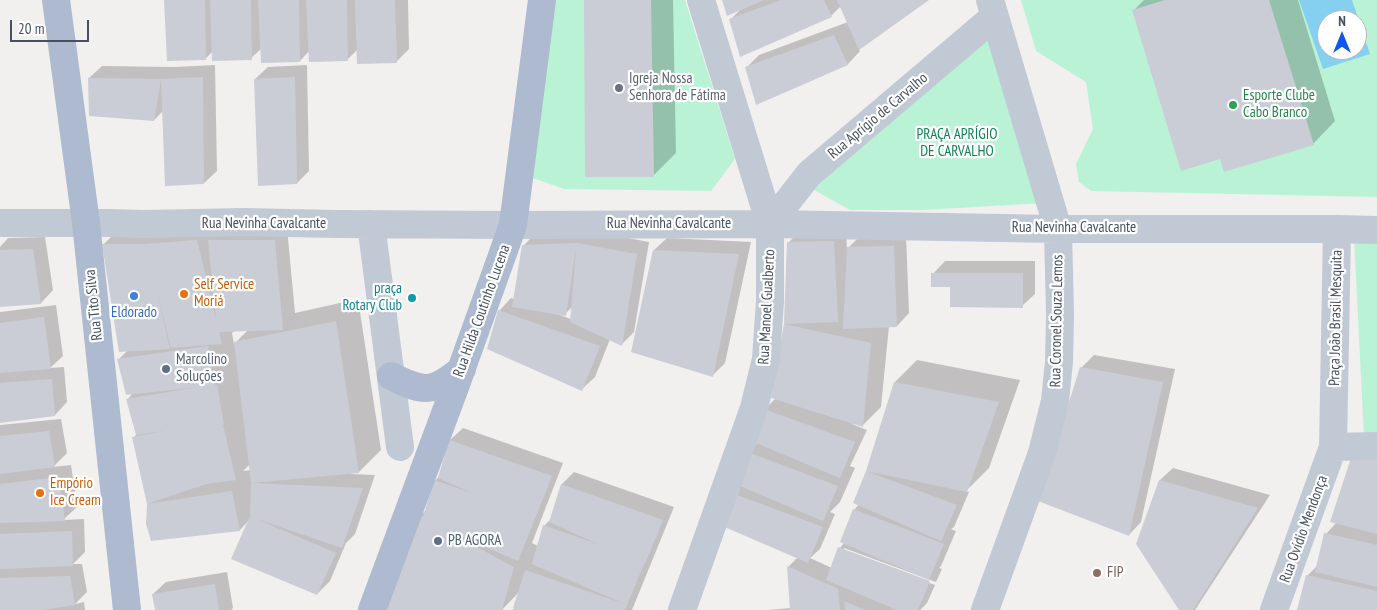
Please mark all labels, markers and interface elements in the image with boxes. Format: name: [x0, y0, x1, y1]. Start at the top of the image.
scale bar: [12, 10, 91, 42]
north arrow: [1317, 10, 1367, 60]
text: N: [1338, 12, 1346, 30]
text: 20 m: [18, 19, 44, 38]
street label: Rua Aprígio de Carvalho: [825, 69, 931, 163]
place label: Igreja Nossa Senhora de Fátima: [629, 70, 726, 105]
marker: Igreja Nossa Senhora de Fátima: [613, 82, 625, 94]
place label: Esporte Clube Cabo Branco: [1243, 87, 1315, 122]
marker: Esporte Clube Cabo Branco: [1227, 99, 1239, 111]
park label: PRAÇA APRÍGIO DE CARVALHO: [917, 126, 997, 161]
street label: Rua Nevinha Cavalcante: [202, 215, 326, 233]
street label: Rua Nevinha Cavalcante: [607, 215, 731, 233]
street label: Rua Nevinha Cavalcante: [1012, 219, 1136, 237]
street label: Rua Hilda Coutinho Lucena: [450, 242, 514, 380]
street label: Rua Manoel Gualberto: [755, 249, 779, 365]
street label: Praça João Brasil Mesquita: [1326, 250, 1346, 386]
street label: Rua Coronel Souza Lemos: [1047, 254, 1067, 388]
street label: Rua Tito Silva: [81, 269, 107, 341]
place label: Self Service Moriá: [194, 276, 254, 311]
place label: praça Rotary Club: [342, 280, 402, 315]
marker: Self Service Moriá: [178, 288, 190, 300]
marker: Eldorado: [128, 290, 140, 302]
marker: praça Rotary Club: [406, 292, 418, 304]
place label: Eldorado: [111, 304, 157, 322]
place label: Marcolino Soluções: [176, 351, 227, 386]
marker: Marcolino Soluções: [160, 363, 172, 375]
street label: Rua Ovídio Mendonça: [1276, 473, 1332, 585]
place label: Empório Ice Cream: [50, 475, 101, 510]
marker: Empório Ice Cream: [34, 487, 46, 499]
place label: PB AGORA: [448, 532, 501, 550]
marker: PB AGORA: [432, 535, 444, 547]
place label: FIP: [1107, 564, 1123, 582]
marker: FIP: [1091, 567, 1103, 579]

